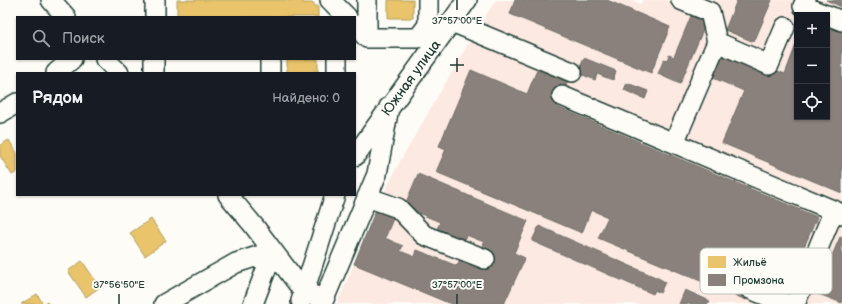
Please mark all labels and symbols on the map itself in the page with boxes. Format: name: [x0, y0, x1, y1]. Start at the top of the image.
text: 37°57'00"E: [432, 15, 483, 27]
street label: Южная улица: [378, 36, 445, 119]
legend: [700, 248, 832, 294]
text: Жильё: [733, 256, 767, 269]
text: Промзона: [733, 274, 785, 287]
text: 37°56'50"E: [93, 279, 145, 291]
text: 37°57'00"E: [432, 279, 483, 291]

